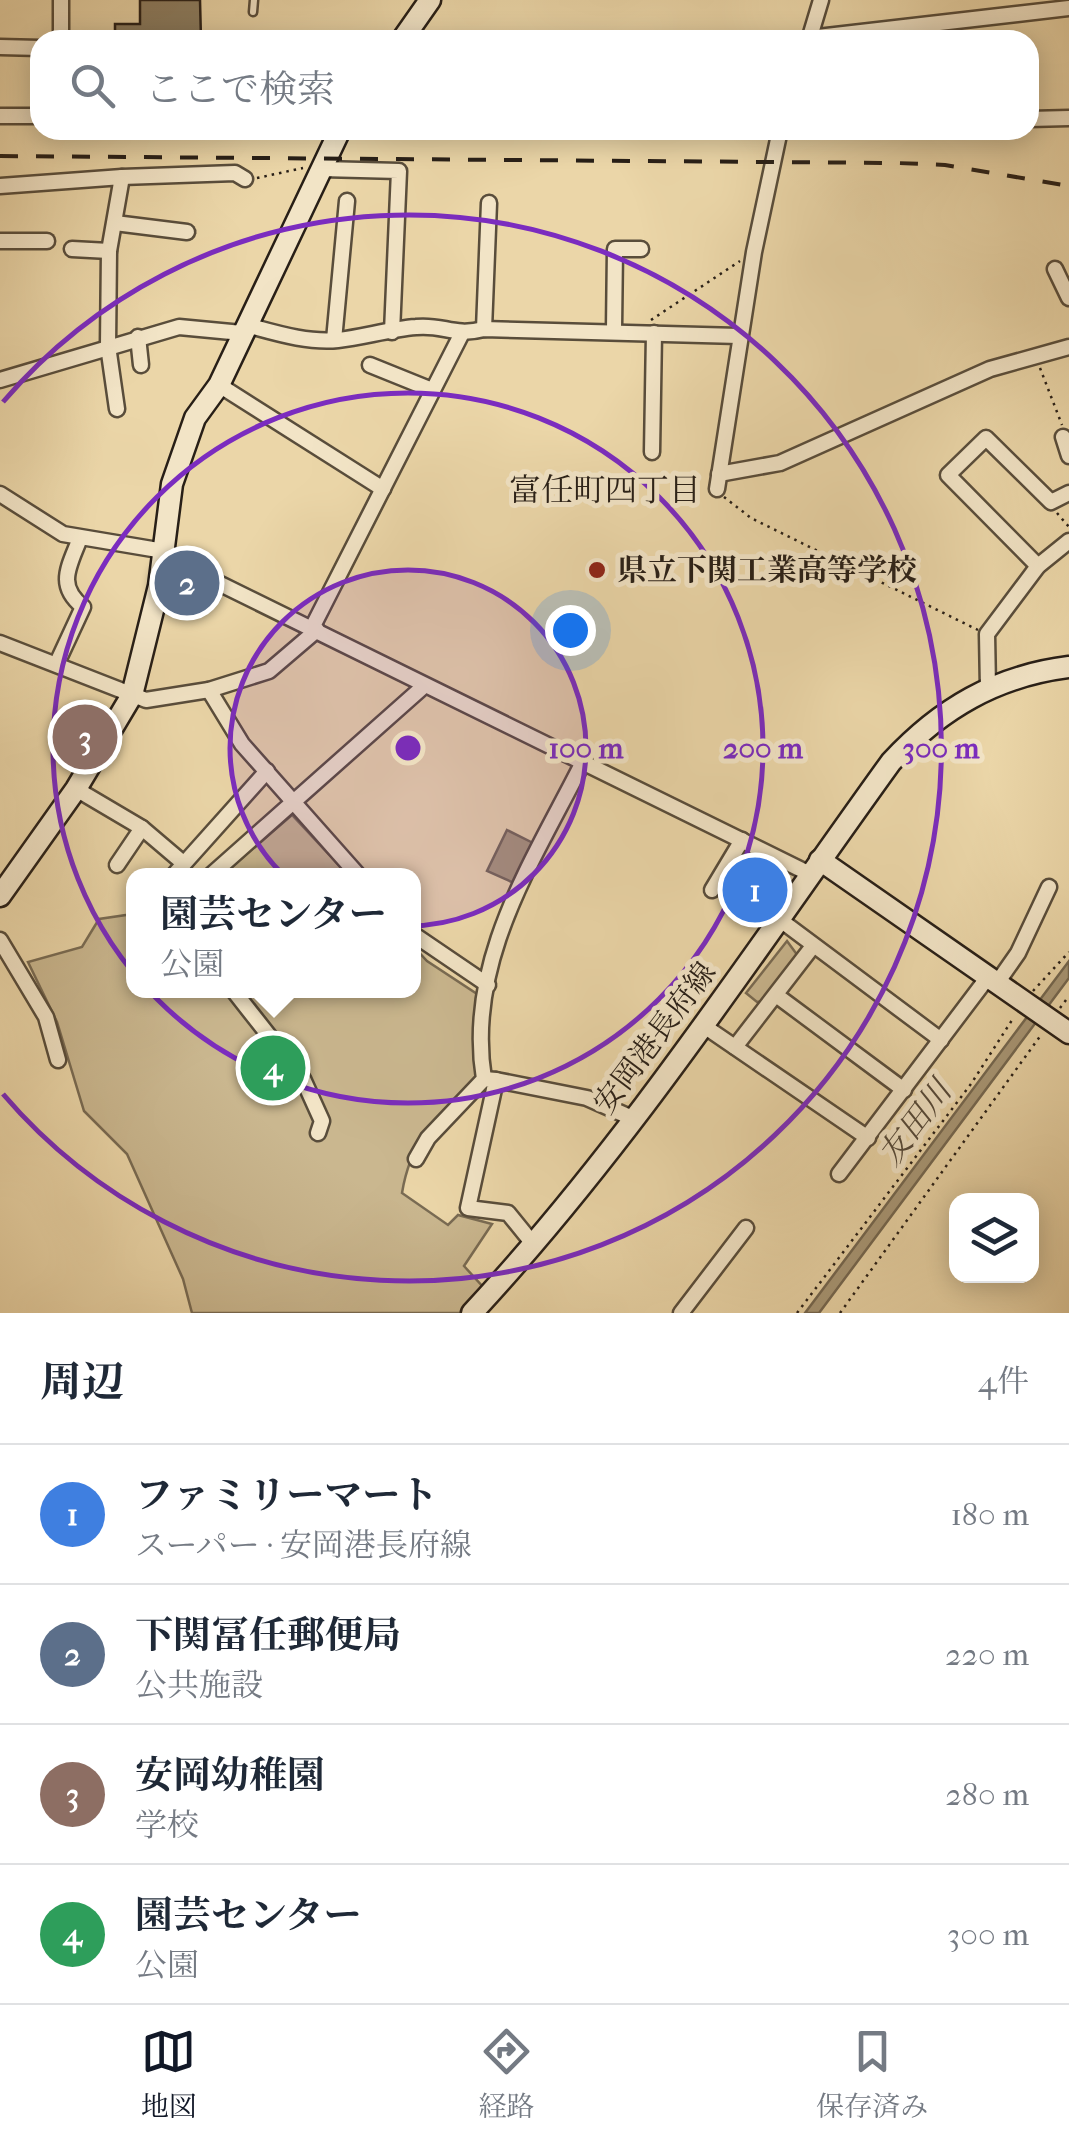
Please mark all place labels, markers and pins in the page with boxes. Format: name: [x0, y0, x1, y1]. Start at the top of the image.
pin: 2: [154, 546, 220, 620]
place label: 県立下関工業高等学校: [617, 553, 917, 588]
marker: 県立下関工業高等学校: [586, 559, 608, 581]
pin: 3: [52, 700, 118, 774]
centre of rings: [390, 730, 426, 766]
pin: 1: [722, 852, 788, 928]
pin: 4: [240, 1030, 306, 1106]

